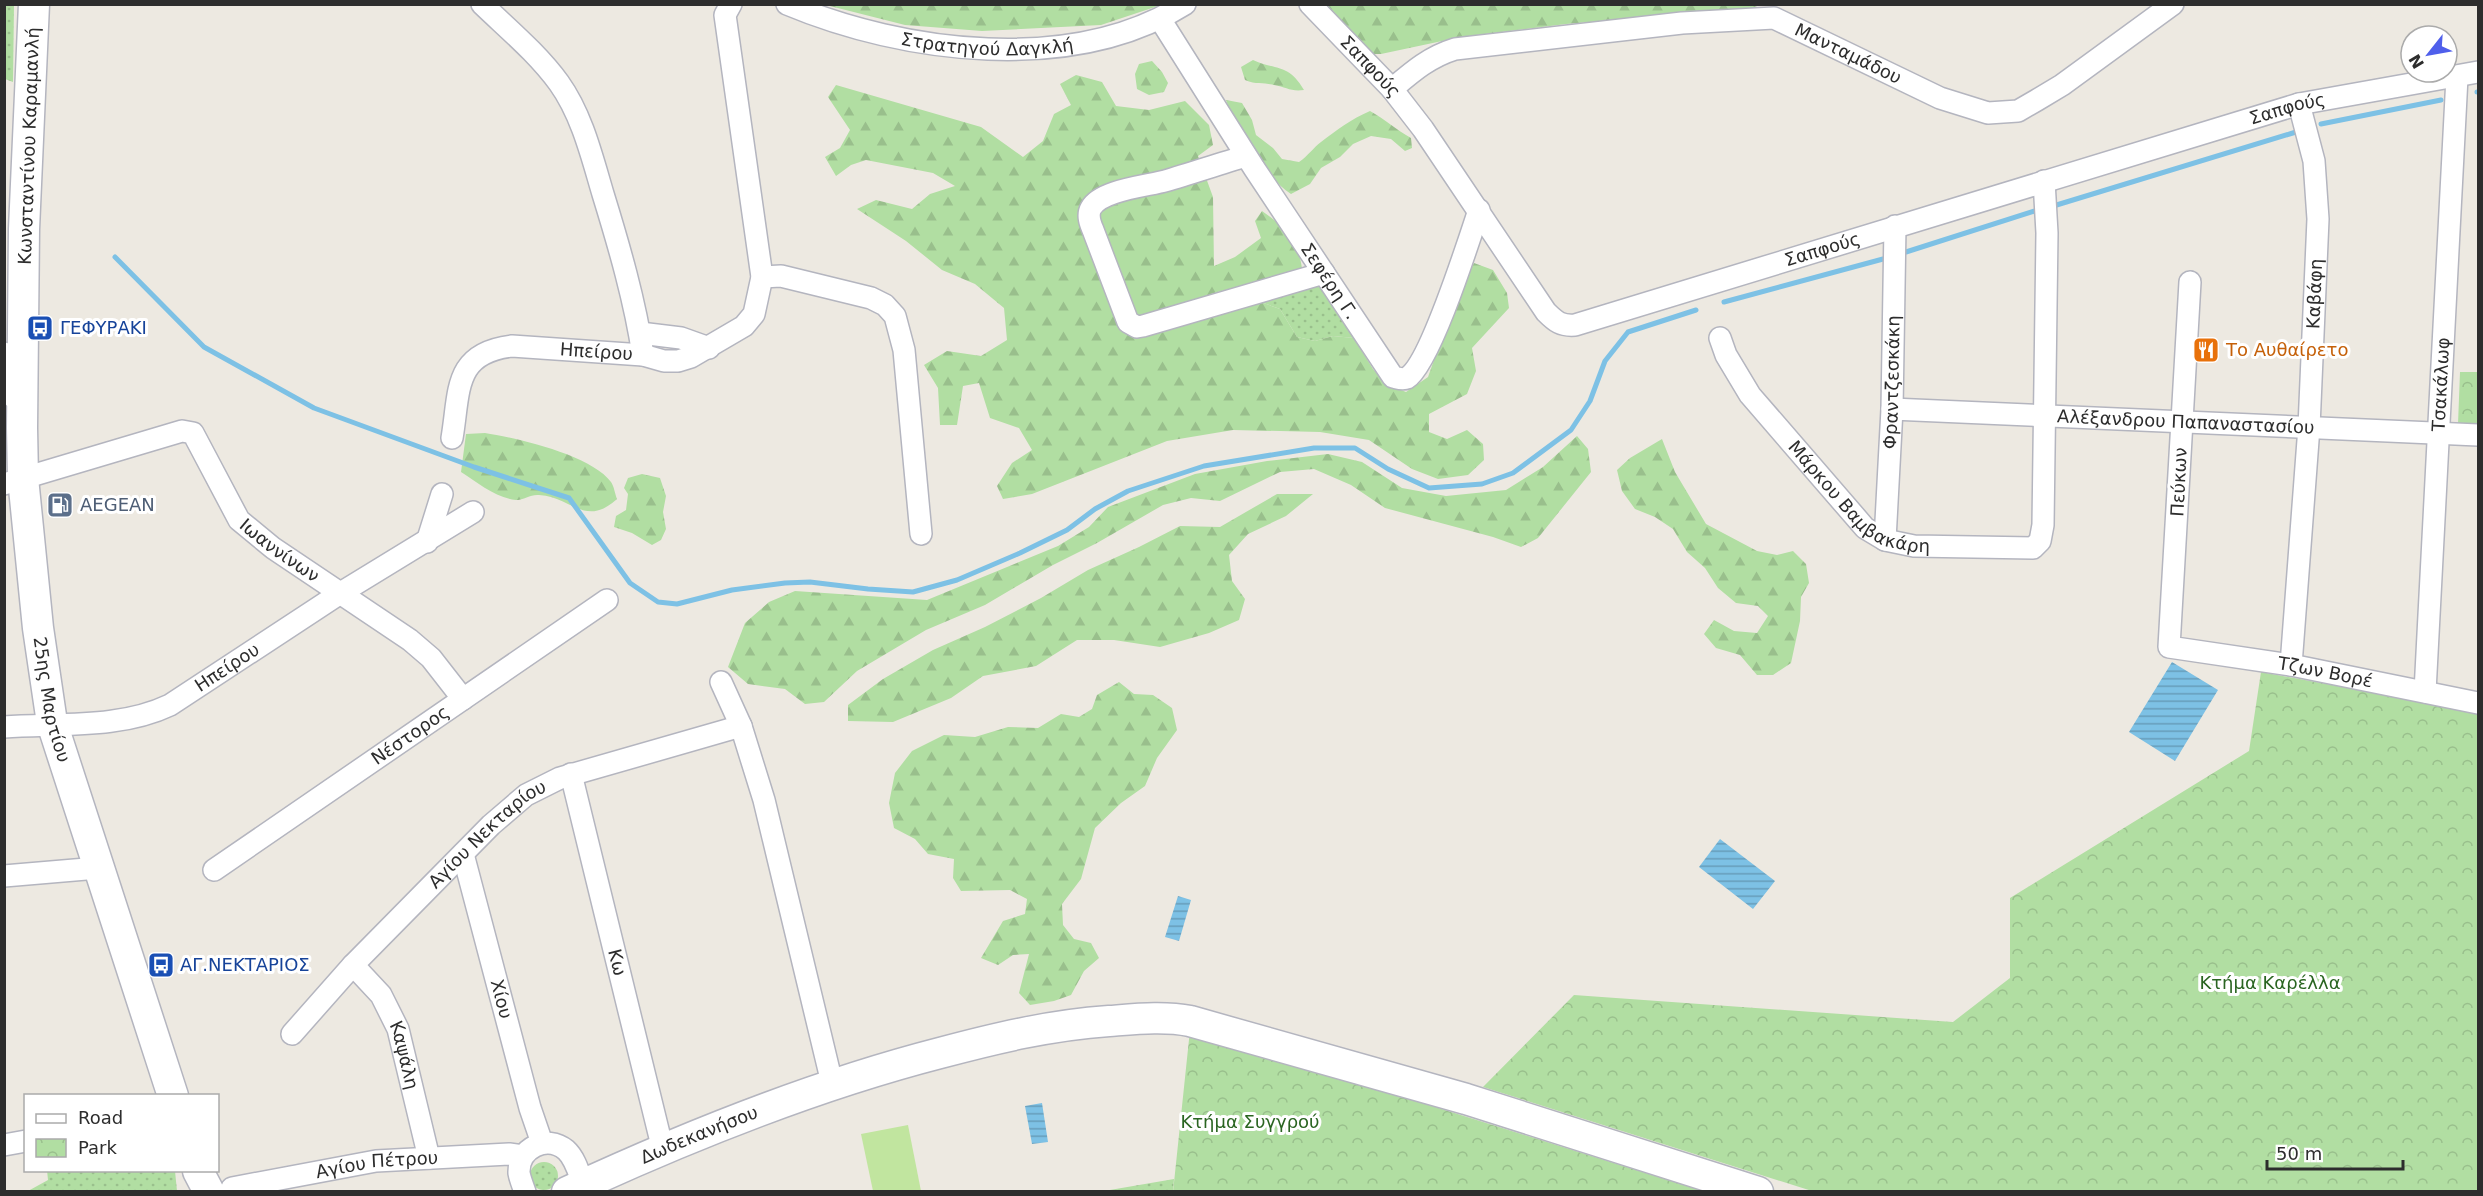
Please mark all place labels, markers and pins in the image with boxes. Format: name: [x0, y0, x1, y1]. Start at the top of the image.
bus stop icon: ΓΕΦΥΡΑΚΙ: [25, 313, 55, 343]
place label: ΓΕΦΥΡΑΚΙ: [60, 317, 147, 338]
restaurant icon: Το Αυθαίρετο: [2191, 335, 2221, 365]
place label: Το Αυθαίρετο: [2225, 339, 2348, 360]
fuel station icon: AEGEAN: [45, 490, 75, 520]
place label: AEGEAN: [80, 494, 155, 515]
bus stop icon: ΑΓ.ΝΕΚΤΑΡΙΟΣ: [146, 950, 176, 980]
place label: ΑΓ.ΝΕΚΤΑΡΙΟΣ: [180, 954, 310, 975]

